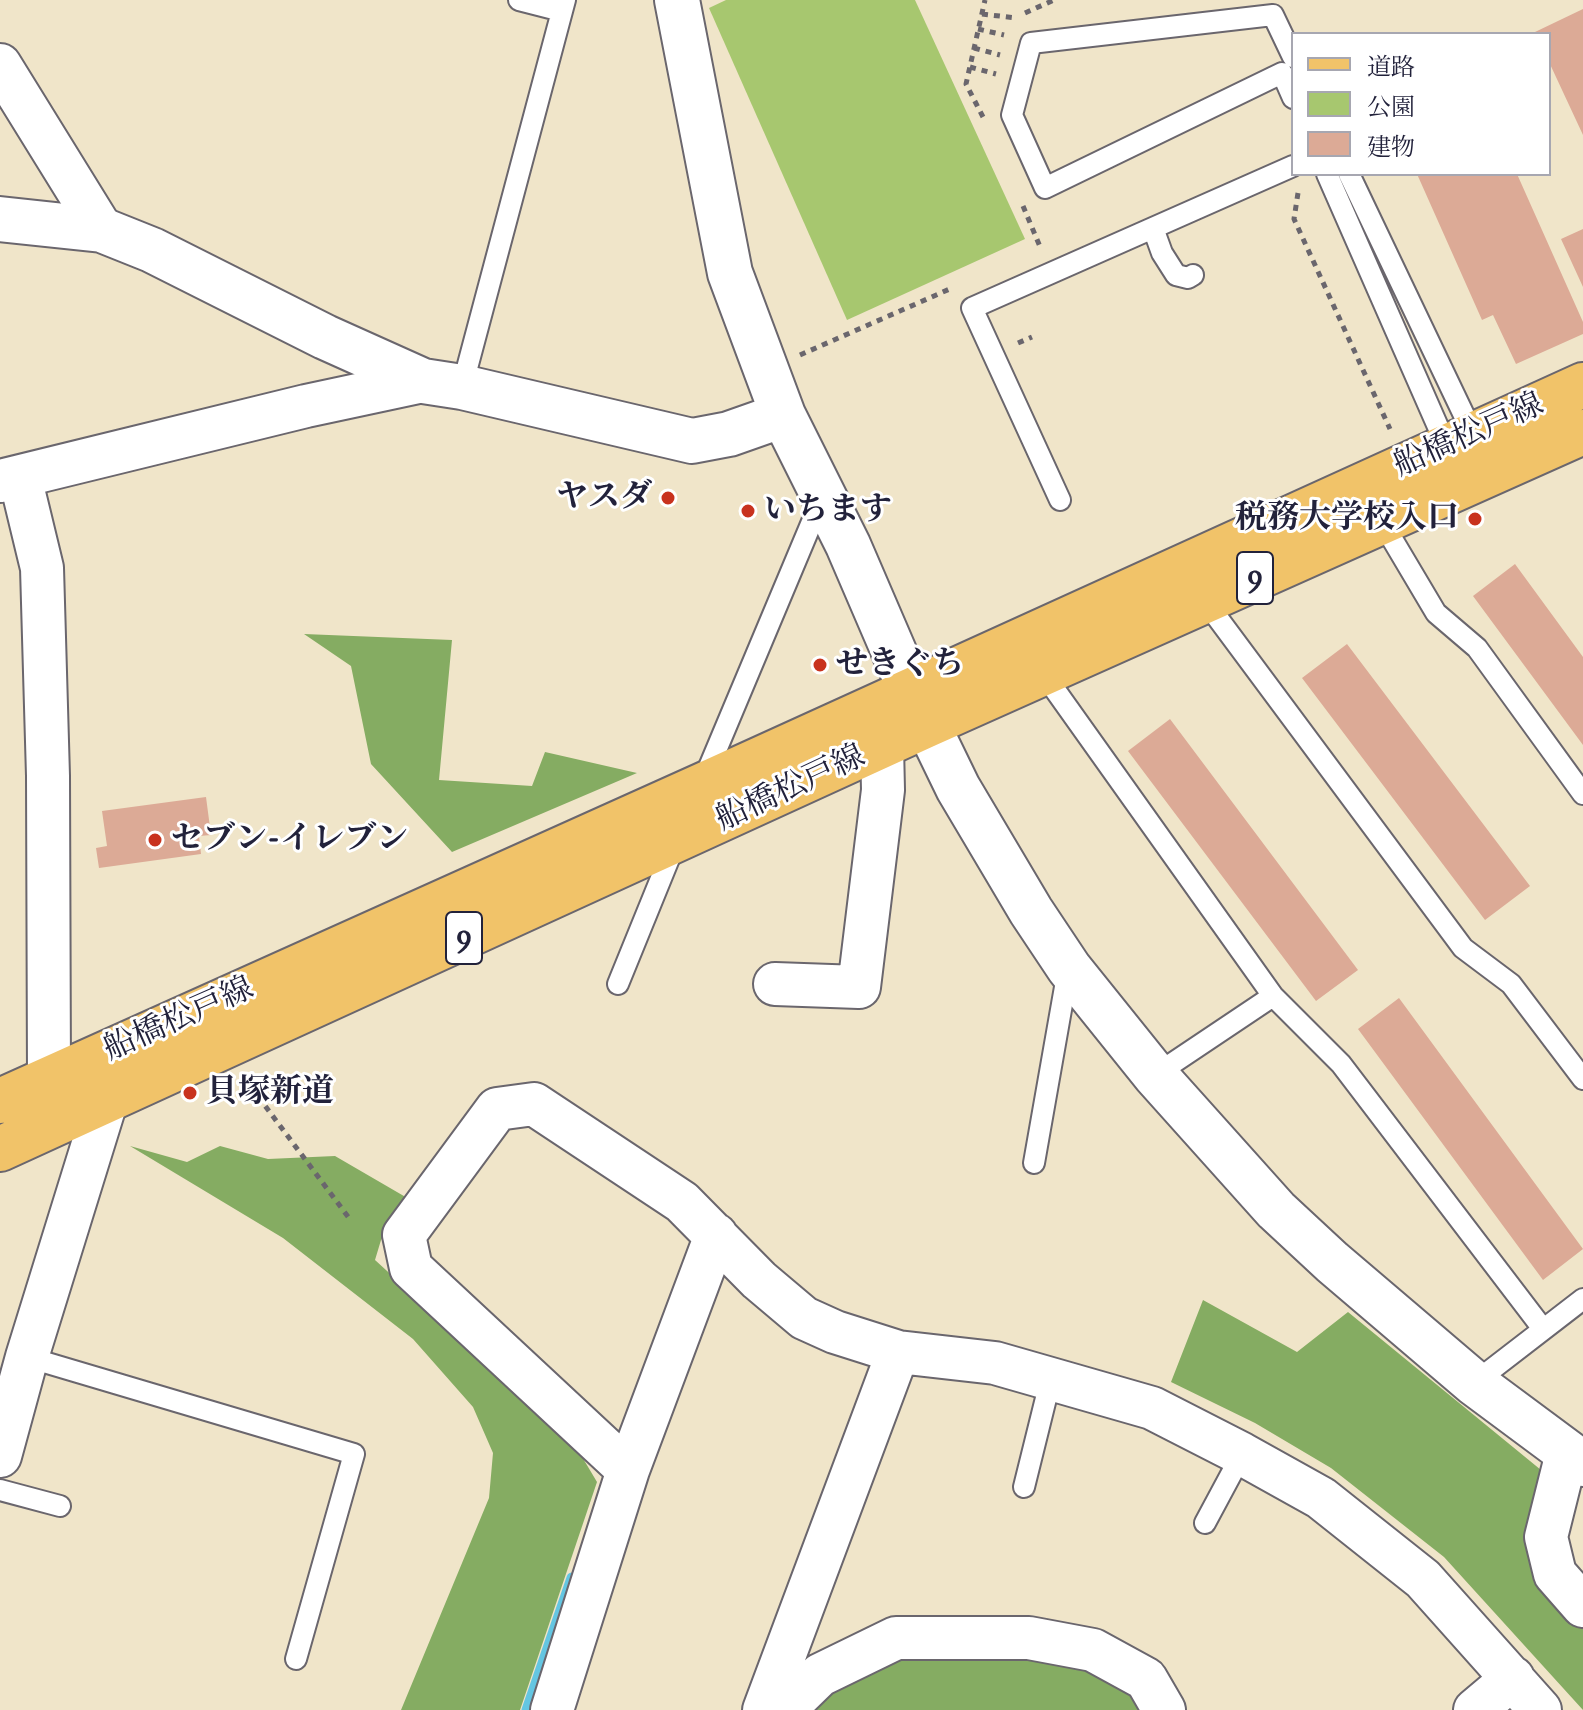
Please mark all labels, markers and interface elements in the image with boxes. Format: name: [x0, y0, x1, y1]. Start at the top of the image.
legend: [1291, 32, 1551, 176]
text: 道路: [1367, 52, 1415, 82]
text: 公園: [1367, 92, 1415, 122]
text: 建物: [1367, 132, 1415, 162]
street label: 船橋松戸線: [1388, 386, 1550, 486]
place label: ヤスダ: [556, 479, 652, 517]
marker: ヤスダ: [659, 489, 677, 507]
place label: いちます: [764, 492, 892, 530]
place label: 税務大学校入口: [1235, 500, 1459, 538]
marker: いちます: [739, 502, 757, 520]
marker: 税務大学校入口: [1466, 510, 1484, 528]
road number: 9: [1237, 552, 1273, 604]
place label: せきぐち: [836, 646, 964, 684]
marker: せきぐち: [811, 656, 829, 674]
street label: 船橋松戸線: [710, 738, 872, 840]
place label: セブン-イレブン: [171, 821, 408, 859]
marker: セブン-イレブン: [146, 831, 164, 849]
road number: 9: [446, 912, 482, 964]
street label: 船橋松戸線: [98, 970, 260, 1070]
place label: 貝塚新道: [206, 1074, 334, 1112]
marker: 貝塚新道: [181, 1084, 199, 1102]

